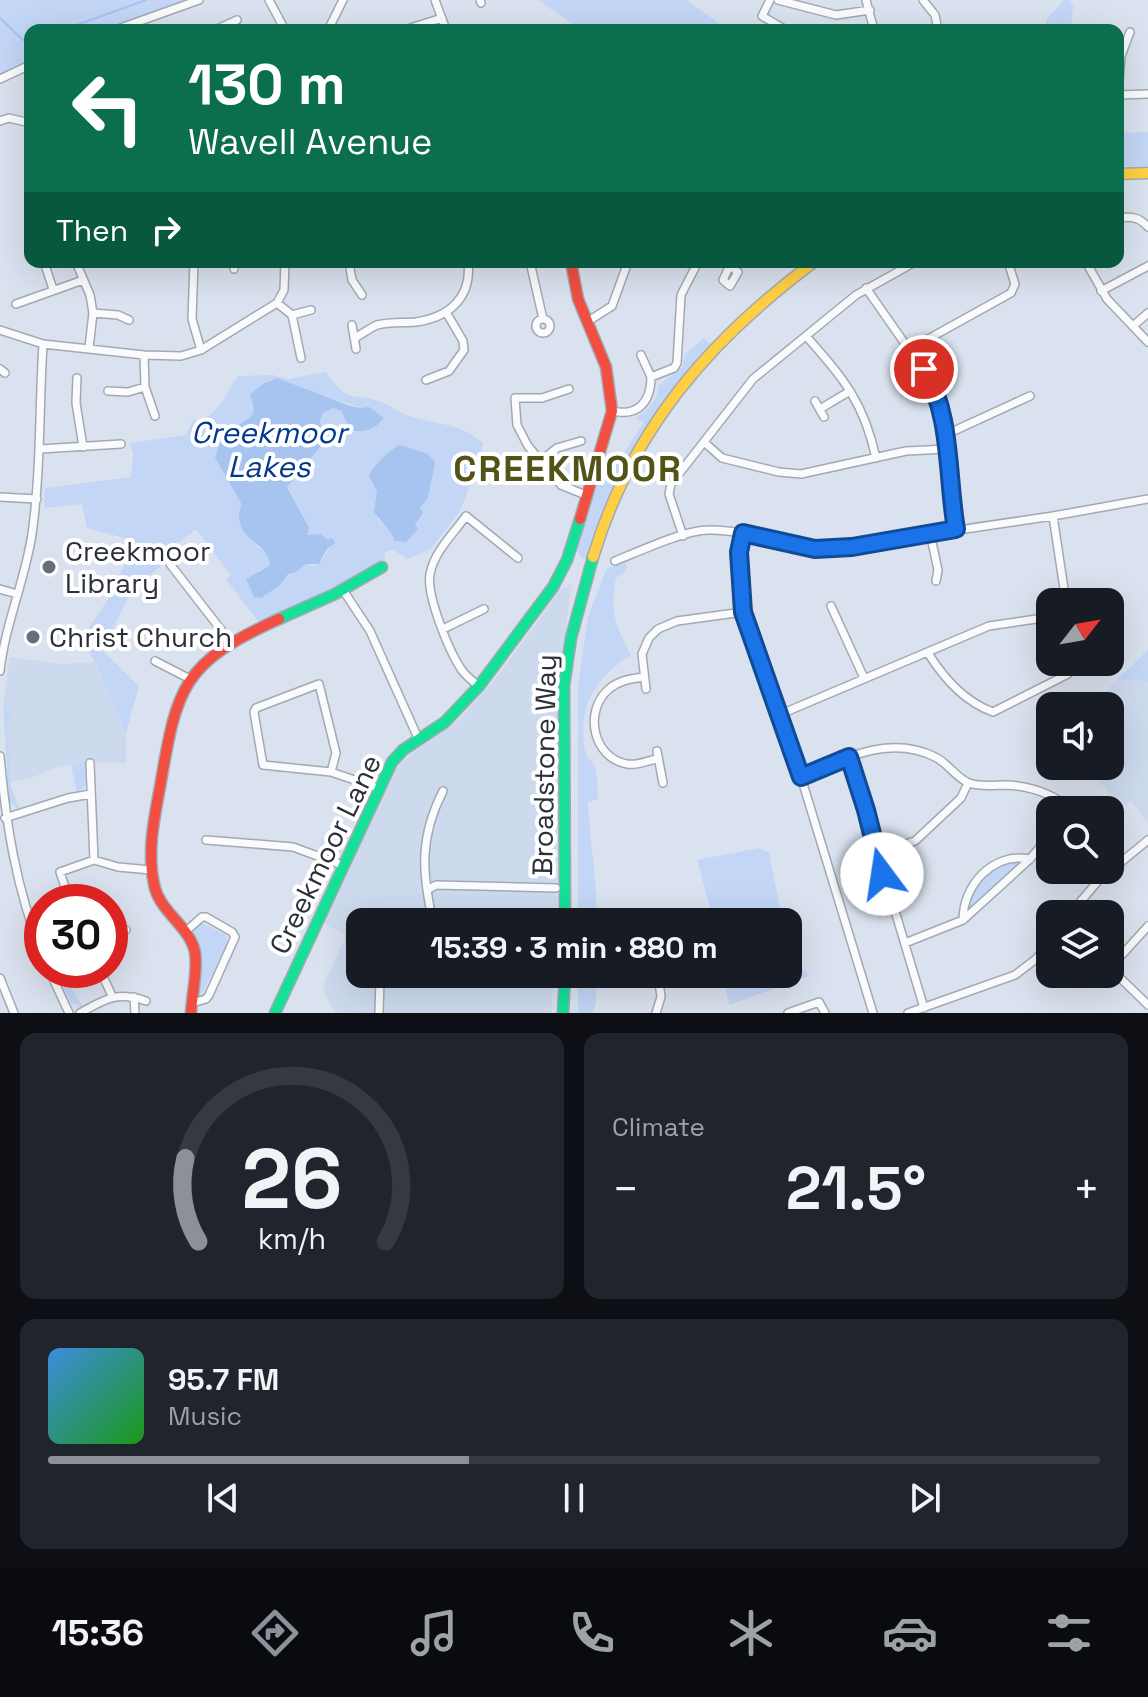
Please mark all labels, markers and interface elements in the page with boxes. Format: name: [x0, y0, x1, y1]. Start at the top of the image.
text: 130 m: [188, 49, 346, 120]
icon: left: [56, 56, 160, 160]
text: Wavell Avenue: [188, 119, 432, 165]
icon: right: [144, 208, 188, 252]
text: Then: [56, 211, 128, 250]
pin: [890, 335, 958, 403]
icon: arrive: [902, 347, 946, 391]
water label: Creekmoor Lakes: [191, 413, 350, 486]
district label: CREEKMOOR: [453, 446, 683, 492]
place label: Creekmoor Library: [65, 533, 211, 601]
marker: Creekmoor Library: [40, 558, 58, 576]
north arrow: [1036, 588, 1124, 676]
map controls: [1036, 588, 1124, 988]
place label: Christ Church: [49, 619, 232, 655]
marker: Christ Church: [24, 628, 42, 646]
street label: Broadstone Way: [524, 654, 564, 876]
button: sound: [1036, 692, 1124, 780]
street label: Creekmoor Lane: [261, 748, 389, 960]
button: search: [1036, 796, 1124, 884]
position arrow: [840, 832, 924, 916]
speed limit sign: 30: [24, 884, 128, 988]
button: layers: [1036, 900, 1124, 988]
text: 15:39 · 3 min · 880 m: [430, 928, 718, 967]
text: Climate: [612, 1110, 705, 1144]
text: 26: [242, 1126, 342, 1232]
text: 21.5°: [786, 1150, 926, 1227]
text: −: [612, 1161, 639, 1217]
text: +: [1073, 1161, 1100, 1217]
text: km/h: [258, 1221, 326, 1257]
text: 95.7 FM: [168, 1360, 279, 1399]
text: Music: [168, 1399, 242, 1433]
icon: previous: [201, 1476, 245, 1520]
icon: pause: [552, 1476, 596, 1520]
icon: next: [903, 1476, 947, 1520]
icon: directions: [247, 1605, 303, 1661]
icon: music: [406, 1605, 462, 1661]
icon: phone: [564, 1605, 620, 1661]
icon: climate: [723, 1605, 779, 1661]
icon: car: [882, 1605, 938, 1661]
icon: filters: [1041, 1605, 1097, 1661]
text: 15:36: [51, 1610, 144, 1656]

